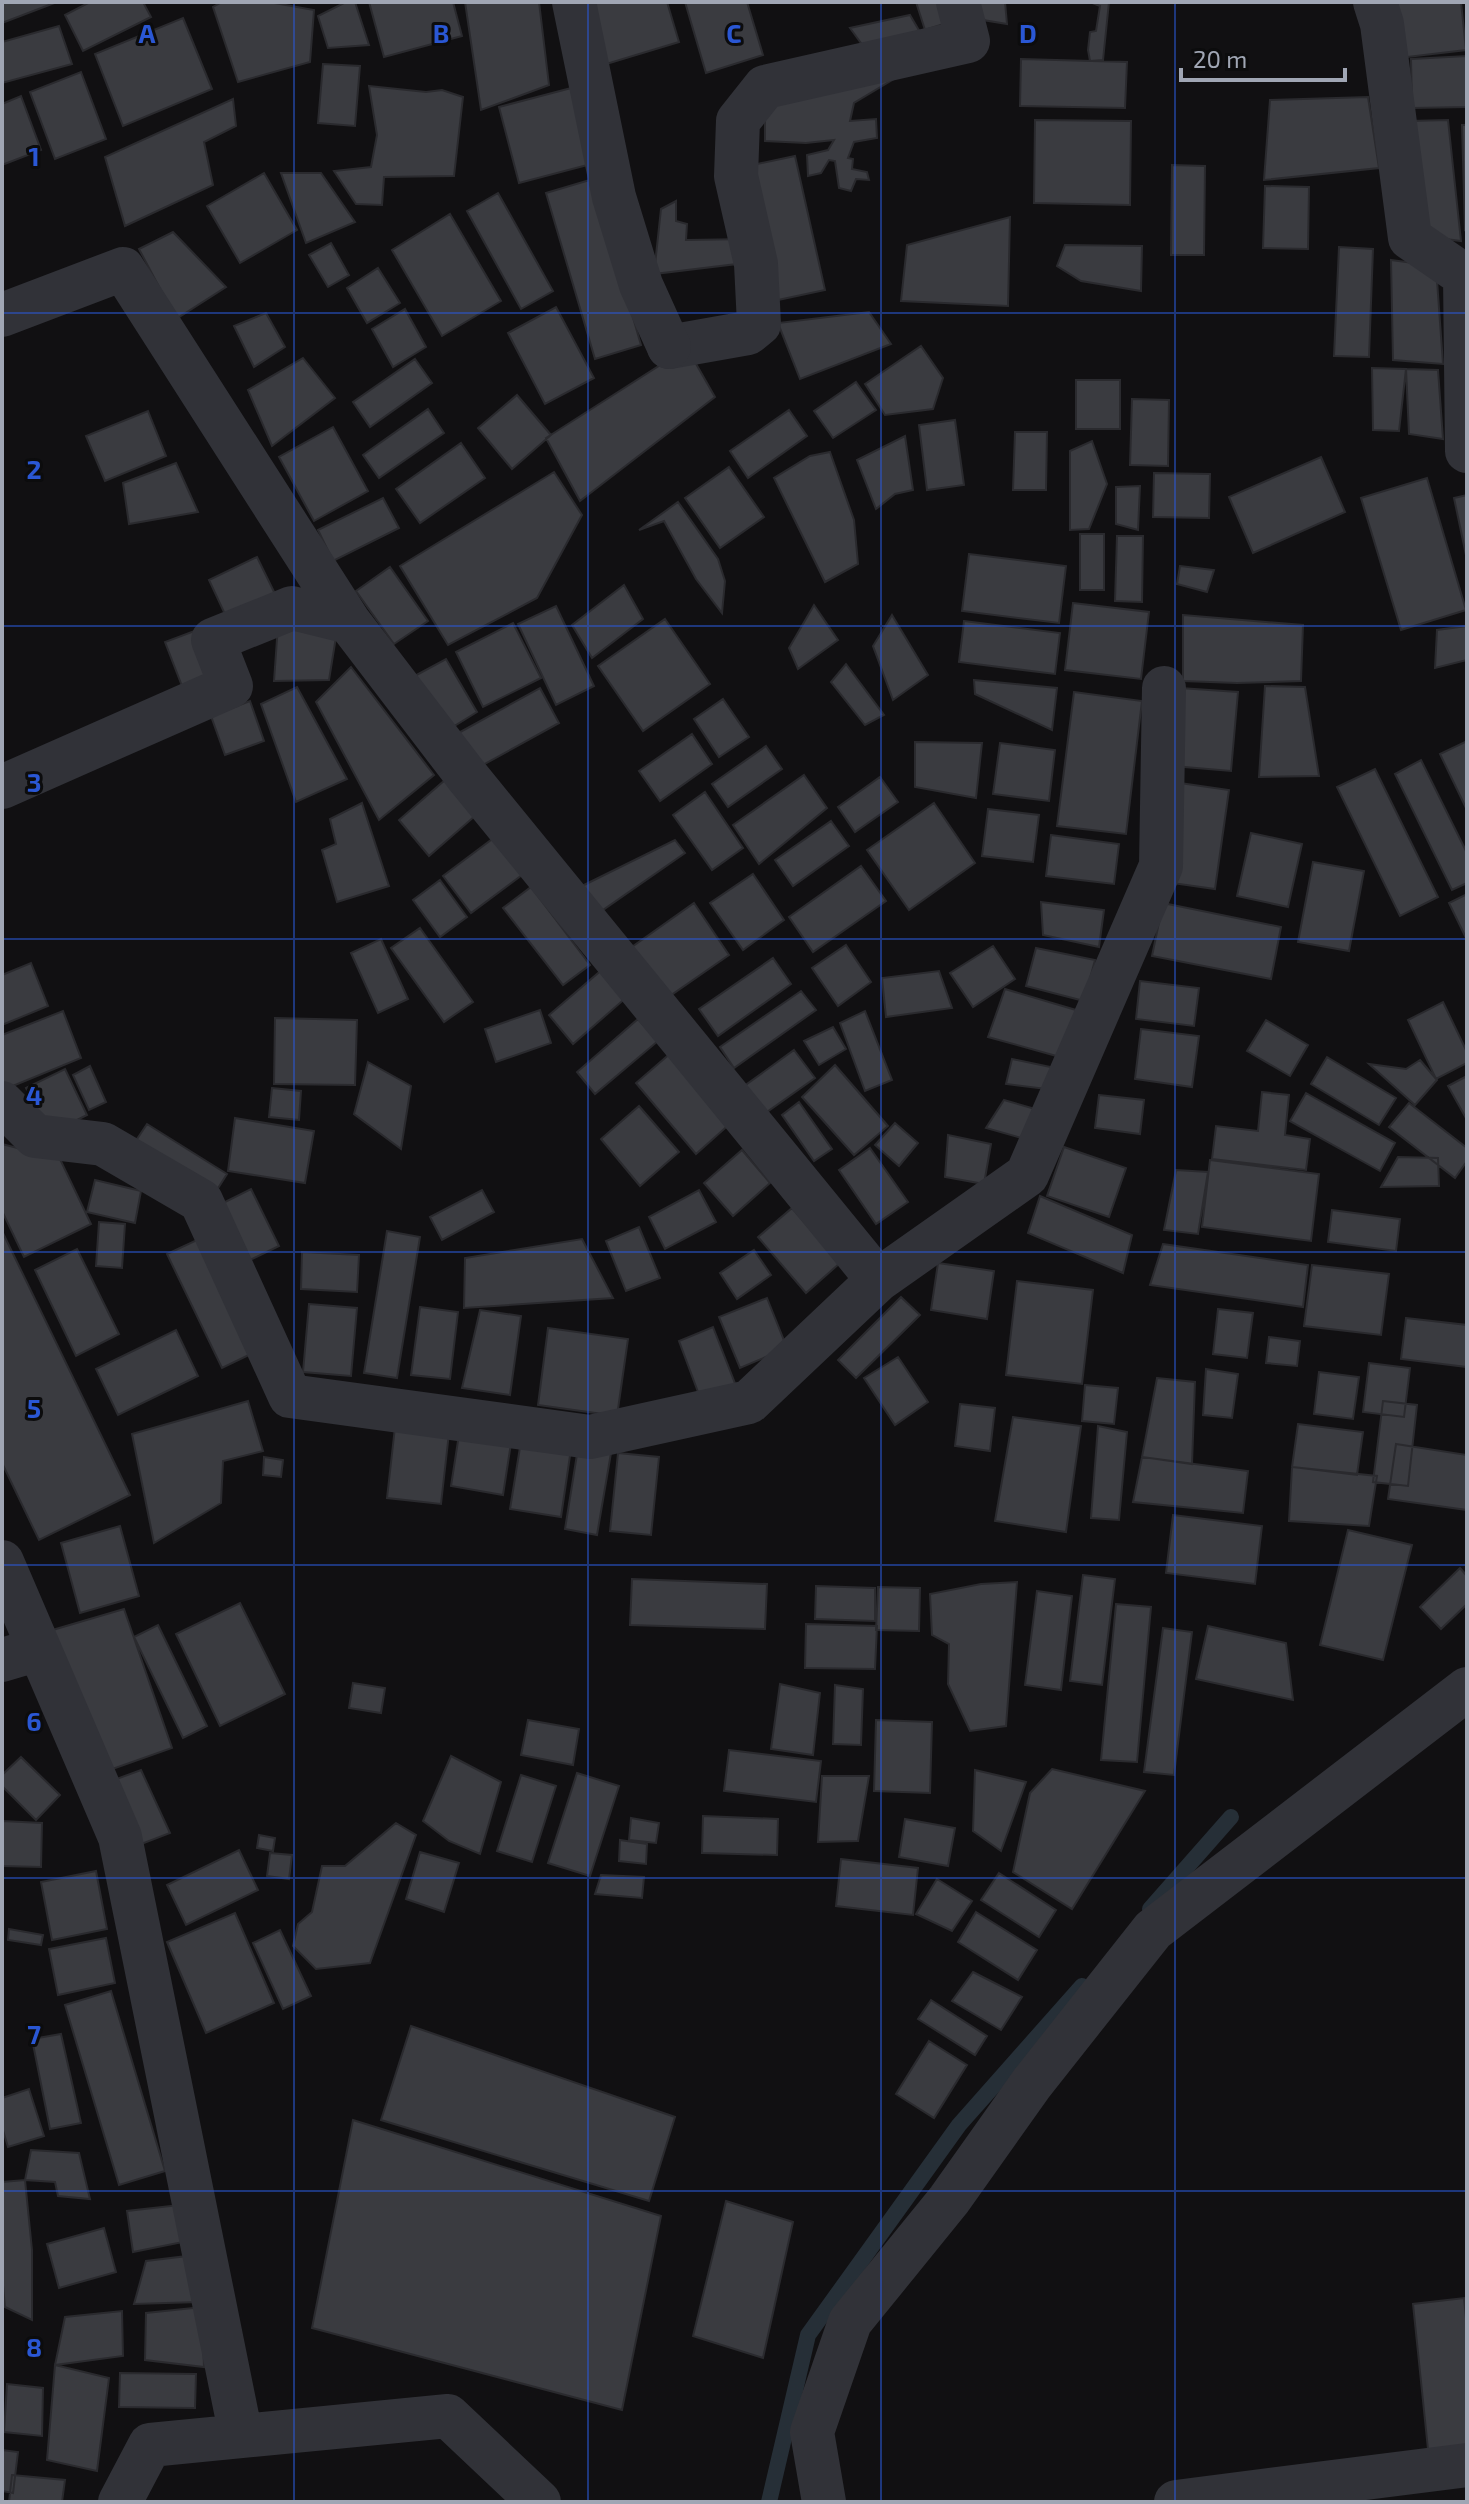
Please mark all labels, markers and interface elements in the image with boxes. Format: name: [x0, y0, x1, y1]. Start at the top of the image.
text: A: [139, 17, 156, 48]
text: B: [433, 17, 449, 48]
text: C: [726, 17, 742, 48]
text: D: [1019, 17, 1037, 48]
scale bar: [1181, 32, 1345, 82]
text: 20 m: [1193, 44, 1247, 73]
text: 1: [28, 140, 40, 171]
text: 2: [26, 453, 42, 484]
text: 3: [27, 766, 41, 797]
text: 4: [26, 1079, 42, 1110]
text: 5: [27, 1392, 41, 1423]
text: 6: [26, 1705, 42, 1736]
text: 7: [27, 2018, 41, 2049]
text: 8: [26, 2331, 42, 2362]

